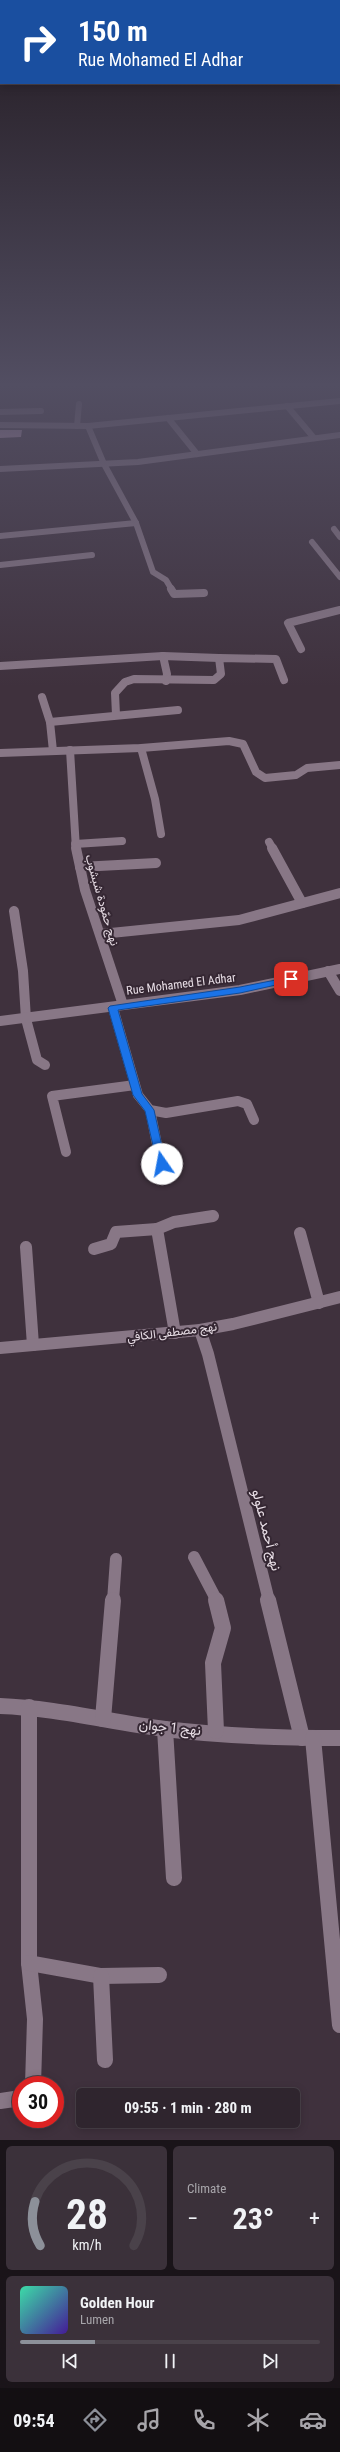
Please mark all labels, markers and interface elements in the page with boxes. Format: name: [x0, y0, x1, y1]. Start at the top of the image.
text: 150 m: [78, 15, 148, 48]
icon: right: [12, 16, 64, 68]
text: Rue Mohamed El Adhar: [78, 49, 243, 70]
street label: نهج حمّودة شبشوب: [80, 853, 122, 948]
pin: [274, 962, 308, 996]
icon: arrive: [280, 968, 302, 990]
street label: Rue Mohamed El Adhar: [126, 970, 237, 998]
position arrow: [141, 1143, 183, 1185]
street label: نهج مصطفى الكافي: [126, 1320, 218, 1347]
street label: نهج أحمد علولو: [246, 1488, 285, 1573]
street label: نهج 1 جوان: [138, 1716, 202, 1741]
speed limit sign: 30: [12, 2076, 64, 2128]
text: 09:55 · 1 min · 280 m: [124, 2099, 252, 2117]
text: Climate: [187, 2181, 226, 2196]
text: 28: [65, 2190, 108, 2239]
text: 23°: [233, 2201, 275, 2236]
text: −: [187, 2206, 198, 2231]
text: +: [309, 2206, 320, 2231]
text: km/h: [72, 2237, 101, 2253]
text: Golden Hour: [80, 2294, 155, 2312]
text: Lumen: [80, 2312, 114, 2327]
icon: previous: [59, 2350, 81, 2372]
icon: pause: [159, 2350, 181, 2372]
icon: next: [259, 2350, 281, 2372]
icon: directions: [81, 2406, 109, 2434]
icon: music: [135, 2406, 163, 2434]
icon: phone: [190, 2406, 218, 2434]
icon: climate: [244, 2406, 272, 2434]
icon: car: [299, 2406, 327, 2434]
text: 09:54: [13, 2410, 55, 2431]

